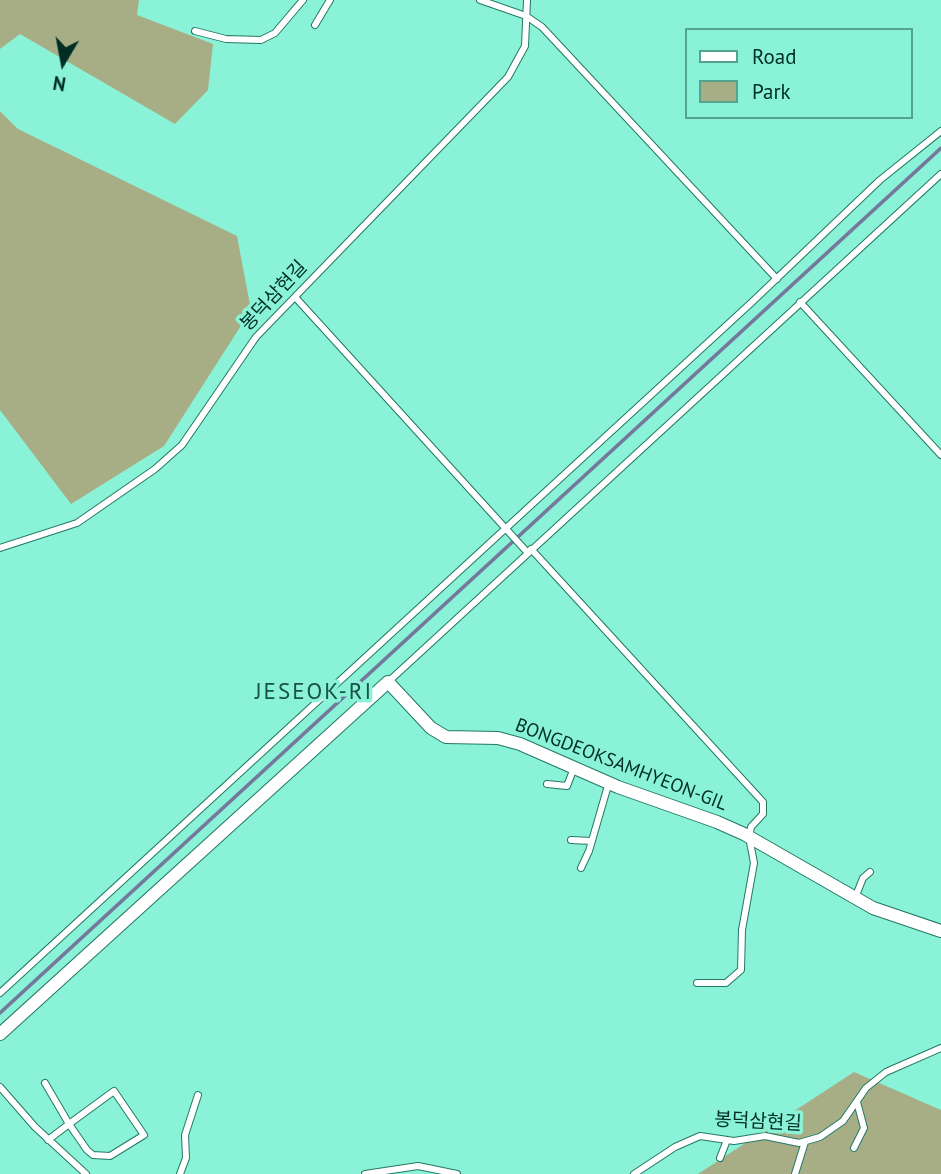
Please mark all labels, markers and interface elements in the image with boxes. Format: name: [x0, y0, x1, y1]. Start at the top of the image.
north arrow: [28, 28, 98, 98]
legend: [685, 28, 913, 119]
text: Road: [752, 43, 796, 70]
text: N: [51, 71, 68, 97]
text: Park: [752, 78, 791, 105]
street label: 봉덕삼현길: [236, 256, 312, 336]
district label: JESEOK-RI: [256, 678, 372, 706]
street label: BONGDEOKSAMHYEON-GIL: [512, 714, 730, 816]
street label: 봉덕삼현길: [714, 1108, 802, 1136]

